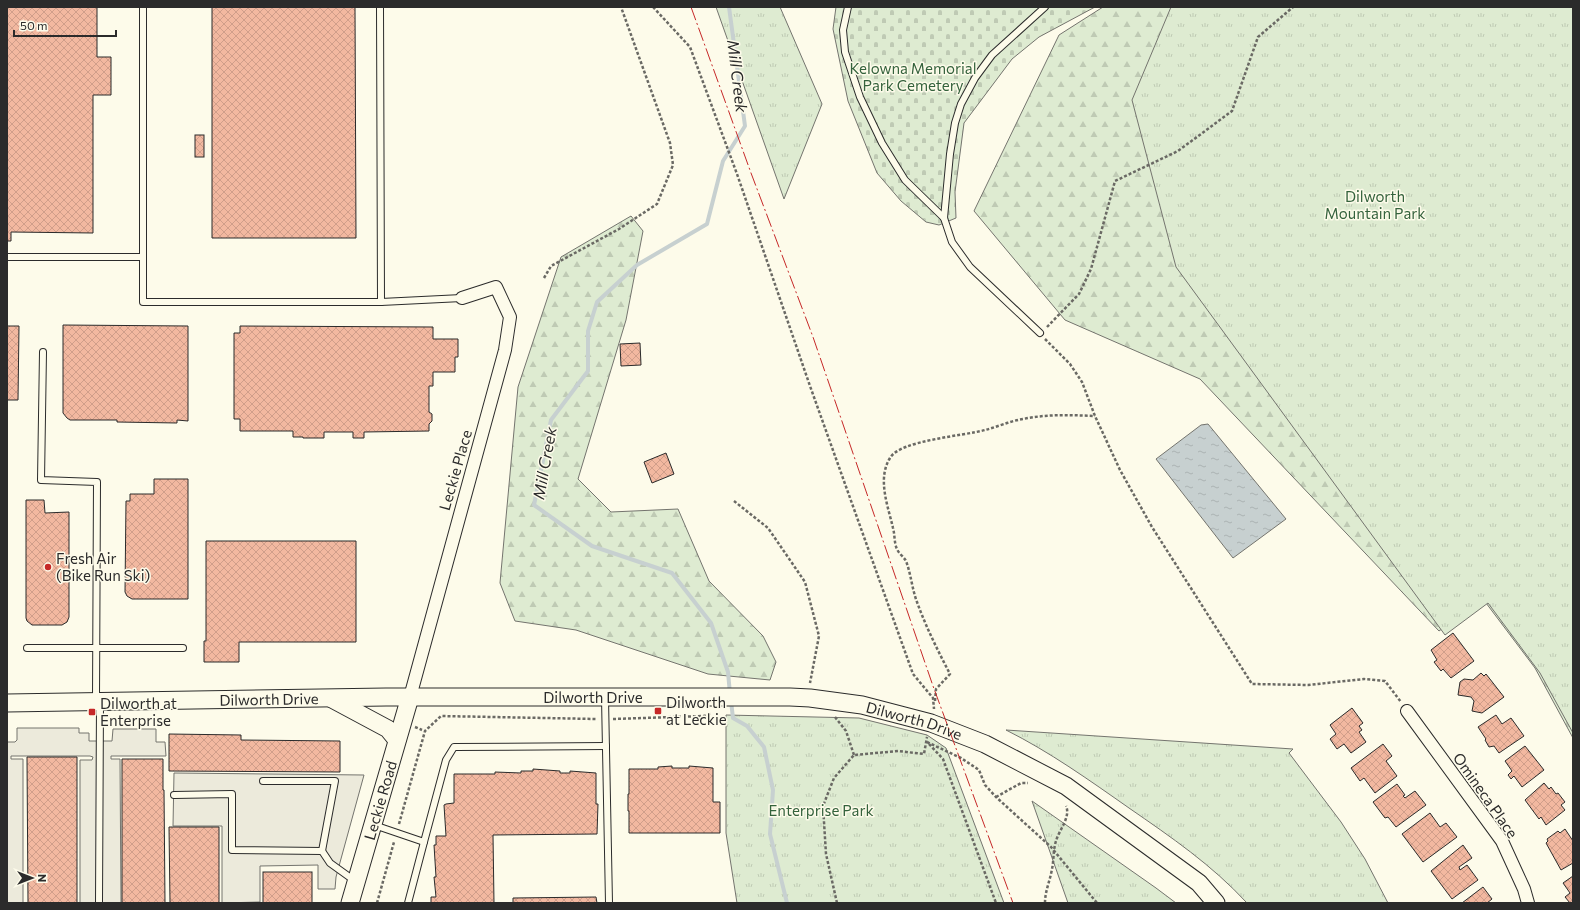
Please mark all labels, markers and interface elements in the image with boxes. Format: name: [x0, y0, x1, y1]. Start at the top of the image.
scale bar: [14, 12, 116, 38]
text: 50 m: [20, 18, 48, 32]
water label: Mill Creek: [724, 38, 752, 114]
park label: Kelowna Memorial Park Cemetery: [849, 59, 977, 94]
park label: Dilworth Mountain Park: [1325, 187, 1425, 222]
water label: Mill Creek: [528, 425, 560, 501]
street label: Leckie Place: [435, 428, 475, 512]
place label: Fresh Air (Bike Run Ski): [56, 549, 150, 584]
marker: Fresh Air (Bike Run Ski): [43, 562, 53, 572]
street label: Dilworth Drive: [543, 688, 643, 706]
street label: Dilworth Drive: [219, 689, 319, 709]
place label: Dilworth at Leckie: [666, 693, 727, 728]
place label: Dilworth at Enterprise: [100, 694, 177, 729]
street label: Dilworth Drive: [864, 697, 965, 743]
marker: Dilworth at Leckie: [653, 706, 663, 716]
marker: Dilworth at Enterprise: [87, 707, 97, 717]
street label: Omineca Place: [1450, 749, 1522, 841]
street label: Leckie Road: [360, 758, 400, 842]
park label: Enterprise Park: [768, 801, 874, 819]
north arrow: [12, 858, 52, 898]
text: N: [36, 874, 49, 882]

